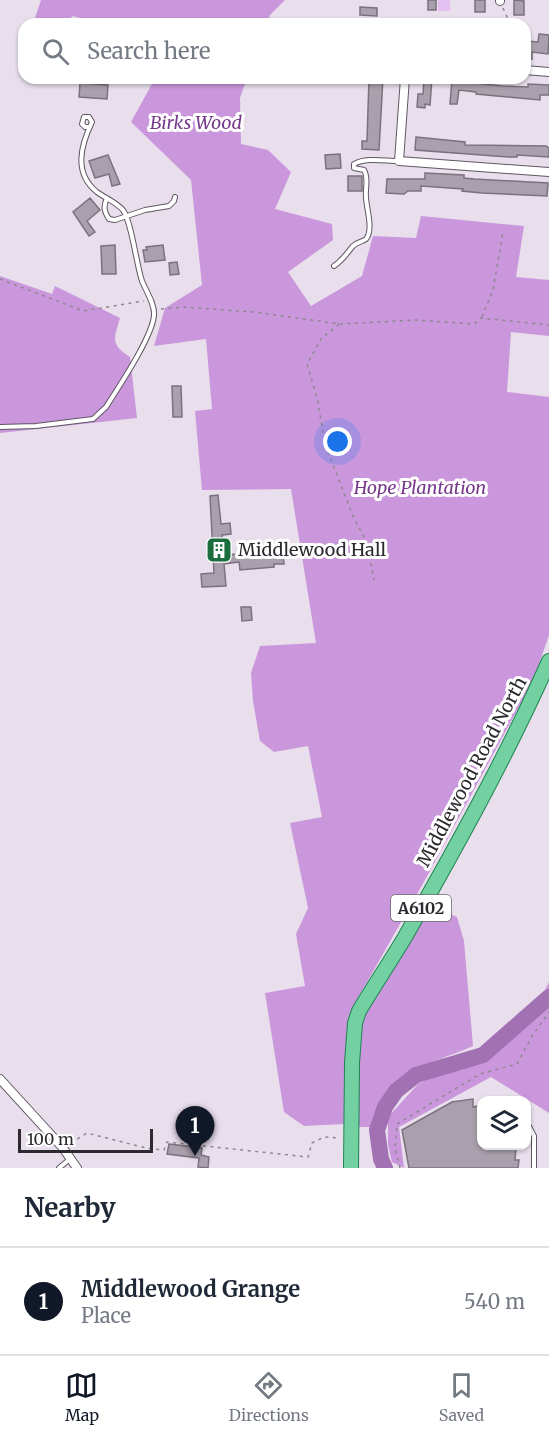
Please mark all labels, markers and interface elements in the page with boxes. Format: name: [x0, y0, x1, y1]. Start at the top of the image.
search box: [18, 18, 531, 84]
icon: search: [39, 35, 72, 68]
text: Search here: [87, 37, 210, 65]
park label: Birks Wood: [150, 111, 243, 134]
your location: [323, 427, 352, 456]
park label: Hope Plantation: [353, 476, 486, 499]
building icon: Middlewood Hall: [204, 535, 234, 565]
place label: Middlewood Hall: [238, 538, 386, 561]
street label: Middlewood Road North: [412, 673, 531, 871]
road number: A6102: [391, 895, 451, 921]
map controls: [477, 1096, 531, 1150]
button: layers: [477, 1096, 531, 1150]
pin: 1: [176, 1106, 214, 1156]
scale bar: [18, 1126, 153, 1154]
text: 100 m: [27, 1129, 74, 1149]
text: Nearby: [24, 1191, 116, 1224]
text: Middlewood Grange: [81, 1275, 300, 1303]
text: 1: [39, 1289, 48, 1314]
text: 540 m: [464, 1289, 525, 1314]
text: Place: [81, 1303, 131, 1328]
tab: Map: [65, 1369, 99, 1425]
tab: Directions: [229, 1369, 309, 1425]
tab: Saved: [439, 1369, 484, 1425]

